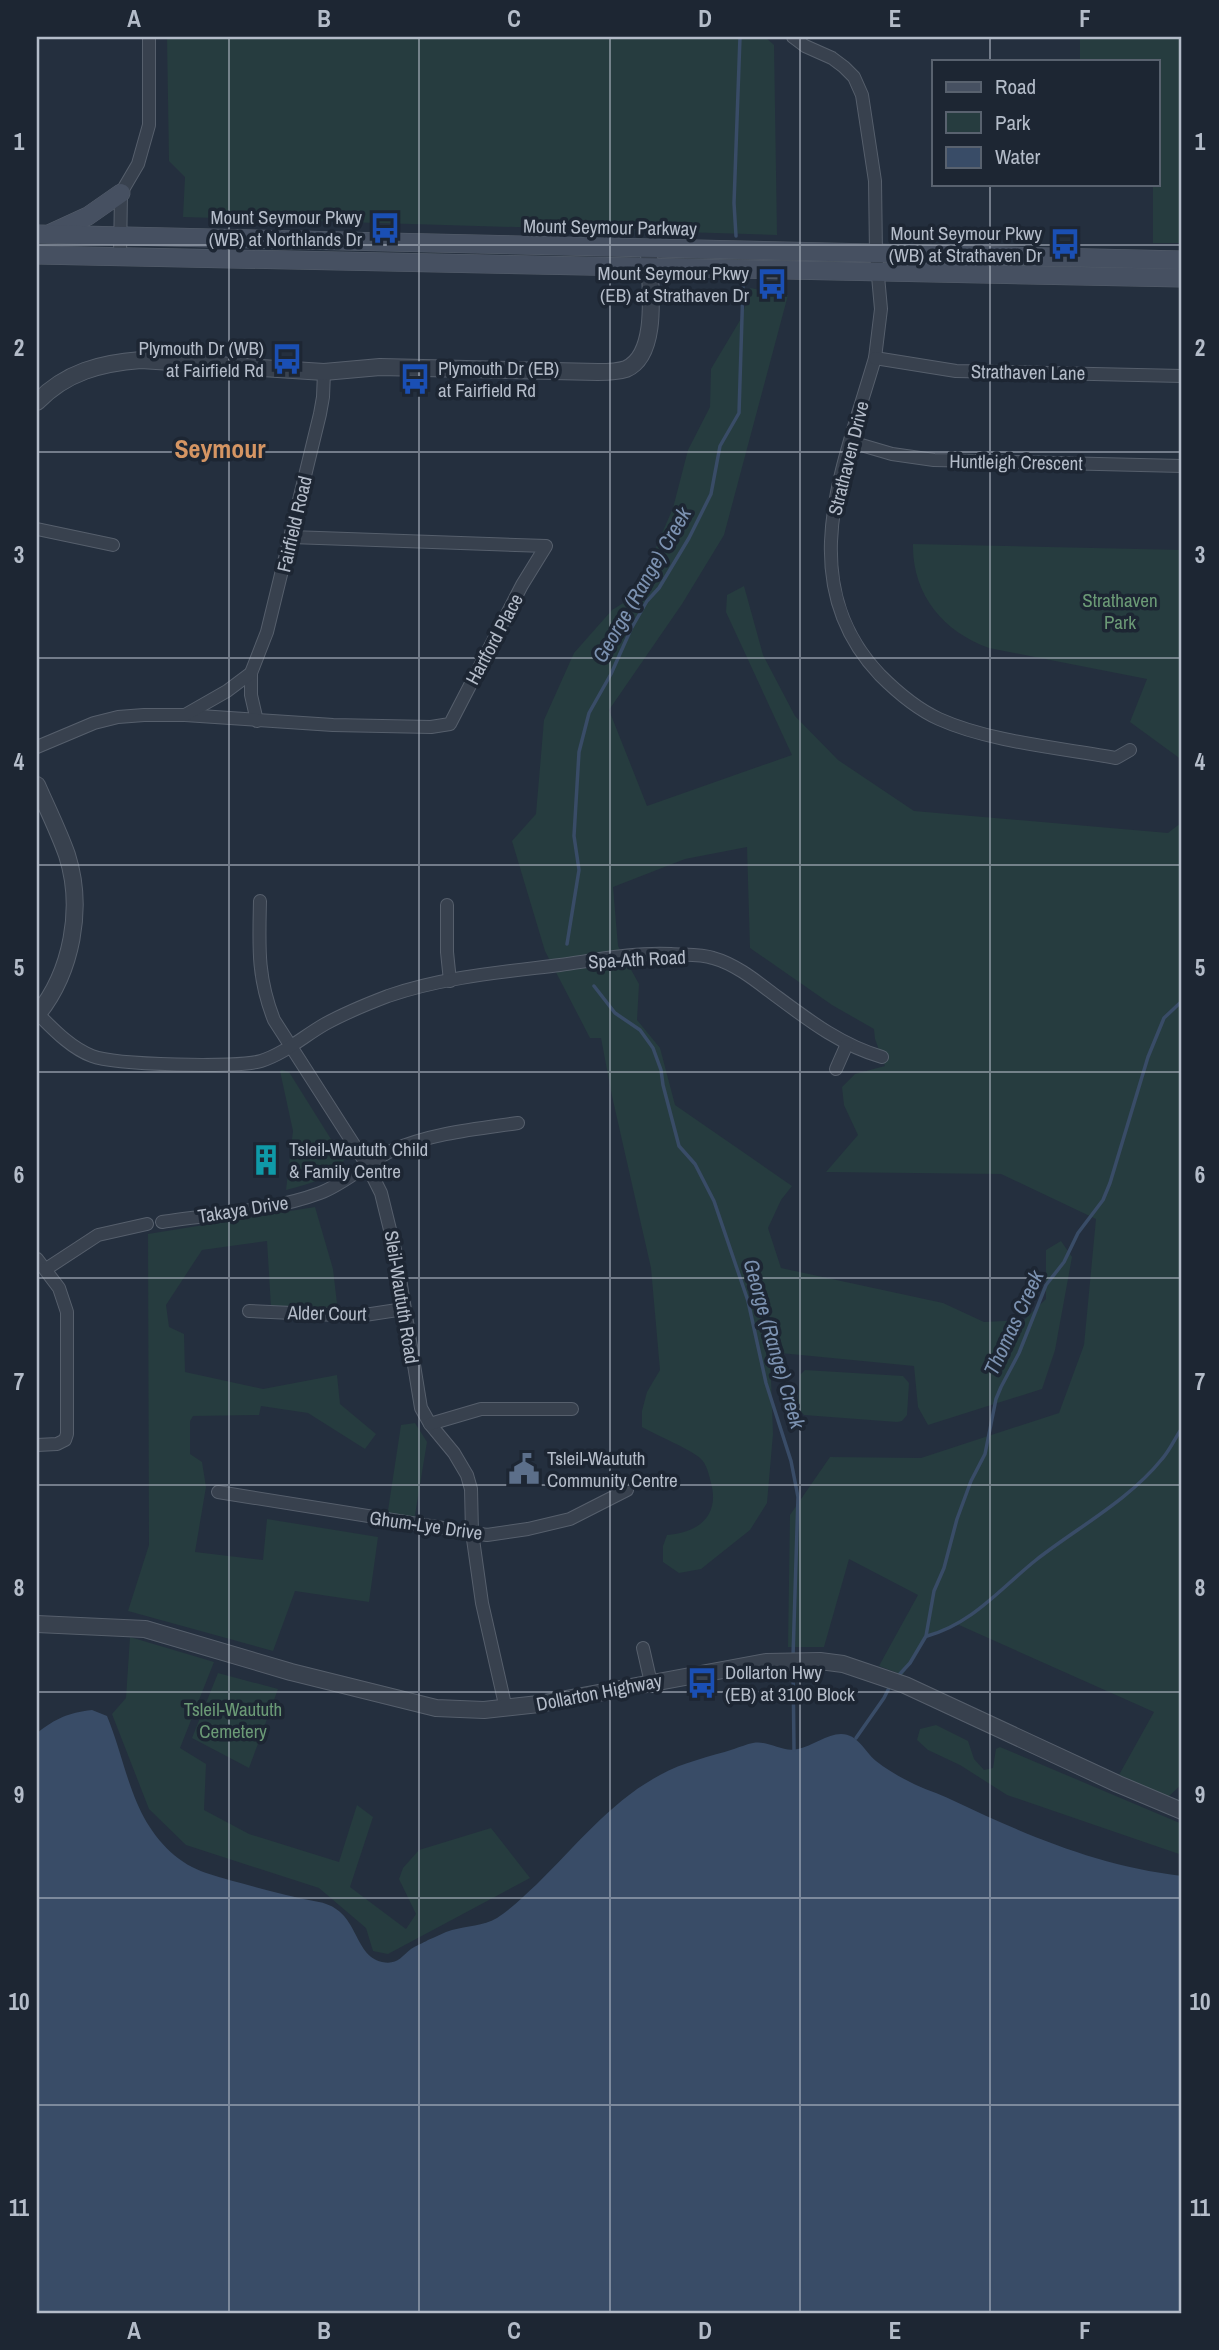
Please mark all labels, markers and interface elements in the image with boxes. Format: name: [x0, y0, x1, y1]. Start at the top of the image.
text: A: [127, 3, 141, 34]
text: B: [317, 3, 331, 34]
text: C: [507, 3, 521, 34]
text: D: [698, 3, 712, 34]
text: E: [889, 3, 901, 34]
text: F: [1079, 3, 1091, 34]
legend: [932, 60, 1160, 186]
text: Road: [995, 72, 1036, 101]
text: Park: [995, 108, 1031, 137]
text: 1: [14, 126, 25, 157]
text: 1: [1195, 126, 1206, 157]
text: Water: [995, 142, 1041, 171]
place label: Mount Seymour Pkwy (WB) at Northlands Dr: [209, 204, 363, 252]
bus stop icon: Mount Seymour Pkwy (WB) at Northlands Dr: [368, 211, 402, 245]
street label: Mount Seymour Parkway: [523, 212, 697, 242]
place label: Mount Seymour Pkwy (WB) at Strathaven Dr: [889, 220, 1043, 268]
bus stop icon: Mount Seymour Pkwy (WB) at Strathaven Dr: [1048, 227, 1082, 261]
place label: Mount Seymour Pkwy (EB) at Strathaven Dr: [597, 260, 750, 308]
bus stop icon: Mount Seymour Pkwy (EB) at Strathaven Dr: [755, 267, 789, 301]
text: 2: [14, 332, 24, 363]
text: 2: [1195, 332, 1205, 363]
place label: Plymouth Dr (WB) at Fairfield Rd: [138, 335, 264, 383]
bus stop icon: Plymouth Dr (WB) at Fairfield Rd: [270, 342, 304, 376]
place label: Plymouth Dr (EB) at Fairfield Rd: [438, 355, 559, 403]
street label: Strathaven Lane: [971, 358, 1085, 386]
bus stop icon: Plymouth Dr (EB) at Fairfield Rd: [398, 362, 432, 396]
street label: Strathaven Drive: [821, 398, 875, 518]
district label: Seymour: [174, 431, 266, 466]
street label: Huntleigh Crescent: [949, 448, 1084, 476]
street label: Fairfield Road: [270, 473, 318, 575]
water label: George (Range) Creek: [585, 500, 699, 668]
text: 3: [14, 539, 24, 570]
text: 3: [1195, 539, 1205, 570]
park label: Strathaven Park: [1082, 587, 1158, 635]
street label: Hartford Place: [459, 589, 529, 689]
text: 4: [14, 746, 25, 777]
text: 4: [1195, 746, 1206, 777]
street label: Spa-Ath Road: [587, 943, 687, 975]
text: 5: [14, 952, 24, 983]
text: 5: [1195, 952, 1205, 983]
place label: Tsleil-Waututh Child & Family Centre: [289, 1136, 428, 1184]
building icon: Tsleil-Waututh Child & Family Centre: [249, 1143, 283, 1177]
text: 6: [14, 1159, 24, 1190]
text: 6: [1195, 1159, 1205, 1190]
street label: Takaya Drive: [196, 1189, 290, 1229]
street label: Sleil-Waututh Road: [379, 1229, 425, 1365]
water label: George (Range) Creek: [736, 1256, 813, 1433]
water label: Thomas Creek: [977, 1264, 1051, 1380]
street label: Alder Court: [286, 1299, 367, 1327]
text: 7: [14, 1366, 24, 1397]
text: 7: [1195, 1366, 1205, 1397]
place label: Tsleil-Waututh Community Centre: [547, 1445, 678, 1493]
public building icon: Tsleil-Waututh Community Centre: [507, 1452, 541, 1486]
street label: Ghum-Lye Drive: [368, 1504, 484, 1546]
text: 8: [14, 1572, 24, 1603]
text: 8: [1195, 1572, 1205, 1603]
place label: Dollarton Hwy (EB) at 3100 Block: [725, 1659, 855, 1707]
bus stop icon: Dollarton Hwy (EB) at 3100 Block: [685, 1666, 719, 1700]
street label: Dollarton Highway: [534, 1667, 664, 1717]
park label: Tsleil-Waututh Cemetery: [184, 1696, 282, 1744]
text: 9: [14, 1779, 24, 1810]
text: 9: [1195, 1779, 1205, 1810]
text: 10: [9, 1986, 29, 2017]
text: 10: [1190, 1986, 1210, 2017]
text: 11: [9, 2192, 29, 2223]
text: 11: [1190, 2192, 1210, 2223]
text: A: [127, 2315, 141, 2346]
text: B: [317, 2315, 331, 2346]
text: C: [507, 2315, 521, 2346]
text: D: [698, 2315, 712, 2346]
text: E: [889, 2315, 901, 2346]
text: F: [1079, 2315, 1091, 2346]

